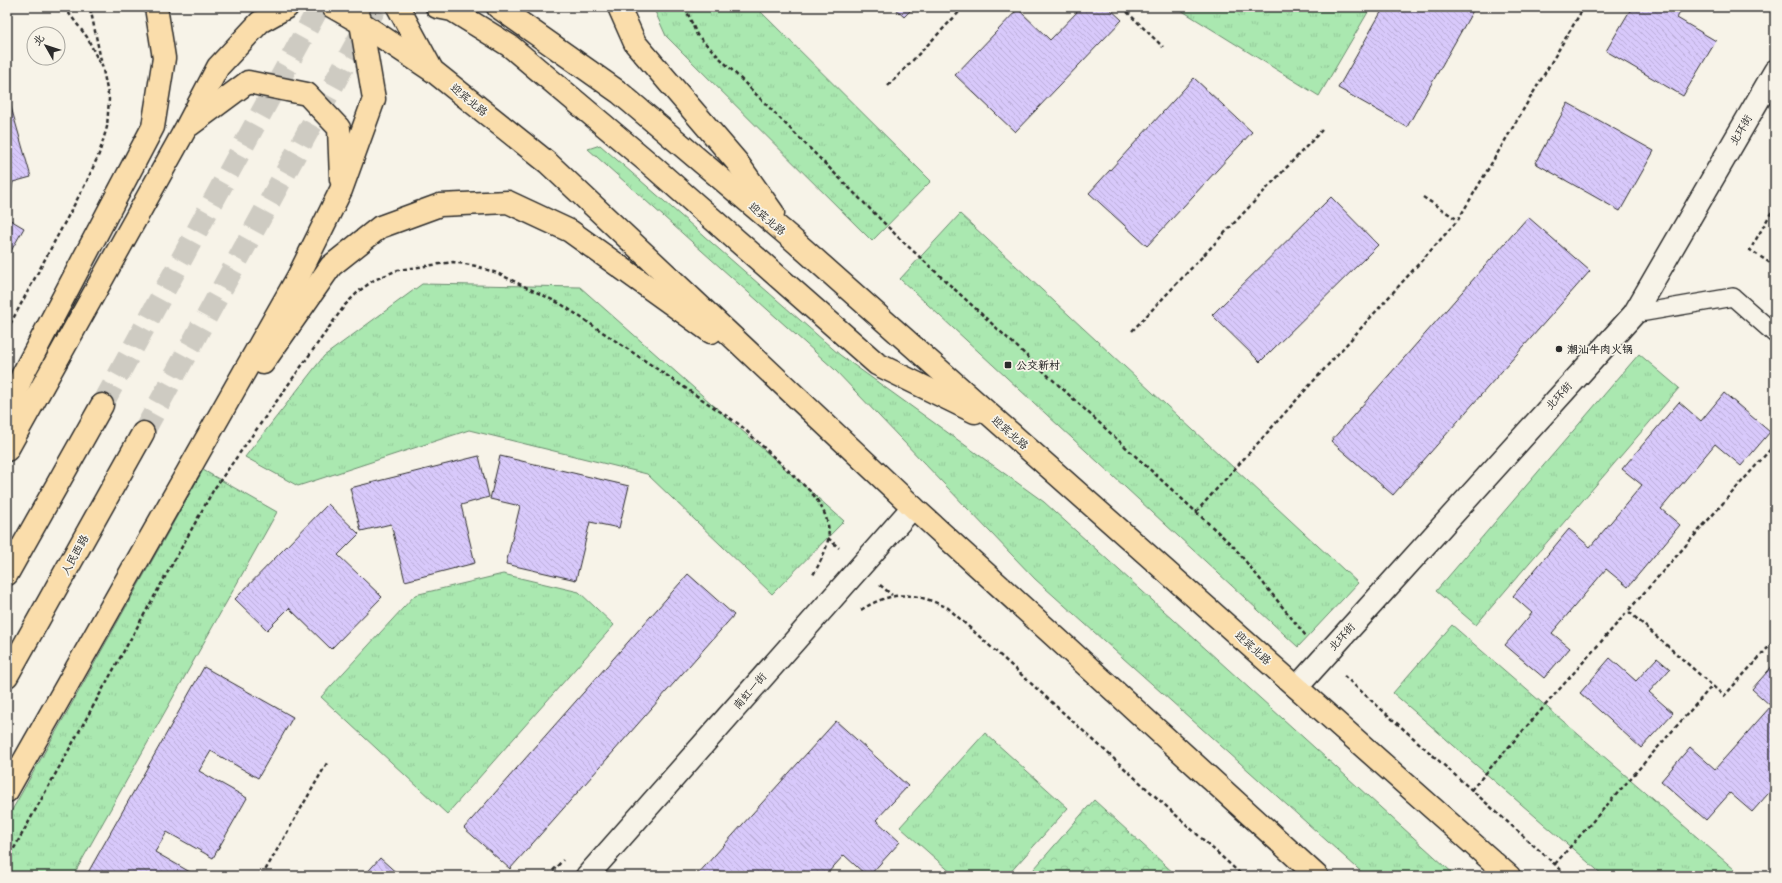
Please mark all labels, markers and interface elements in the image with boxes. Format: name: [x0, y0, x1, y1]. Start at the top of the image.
north arrow: [26, 26, 66, 66]
text: 北: [30, 32, 47, 48]
street label: 迎宾北路: [448, 81, 490, 119]
street label: 北环街: [1727, 112, 1755, 148]
street label: 迎宾北路: [746, 200, 788, 238]
place label: 潮汕牛肉火锅: [1567, 343, 1633, 356]
marker: 潮汕牛肉火锅: [1554, 344, 1564, 354]
place label: 公交新村: [1016, 359, 1060, 372]
marker: 公交新村: [1003, 360, 1013, 370]
street label: 北环街: [1543, 379, 1576, 413]
street label: 迎宾北路: [989, 414, 1031, 452]
street label: 人民西路: [59, 533, 91, 577]
street label: 北环街: [1326, 620, 1359, 654]
street label: 迎宾北路: [1232, 628, 1274, 668]
street label: 南虹一街: [731, 669, 770, 712]

